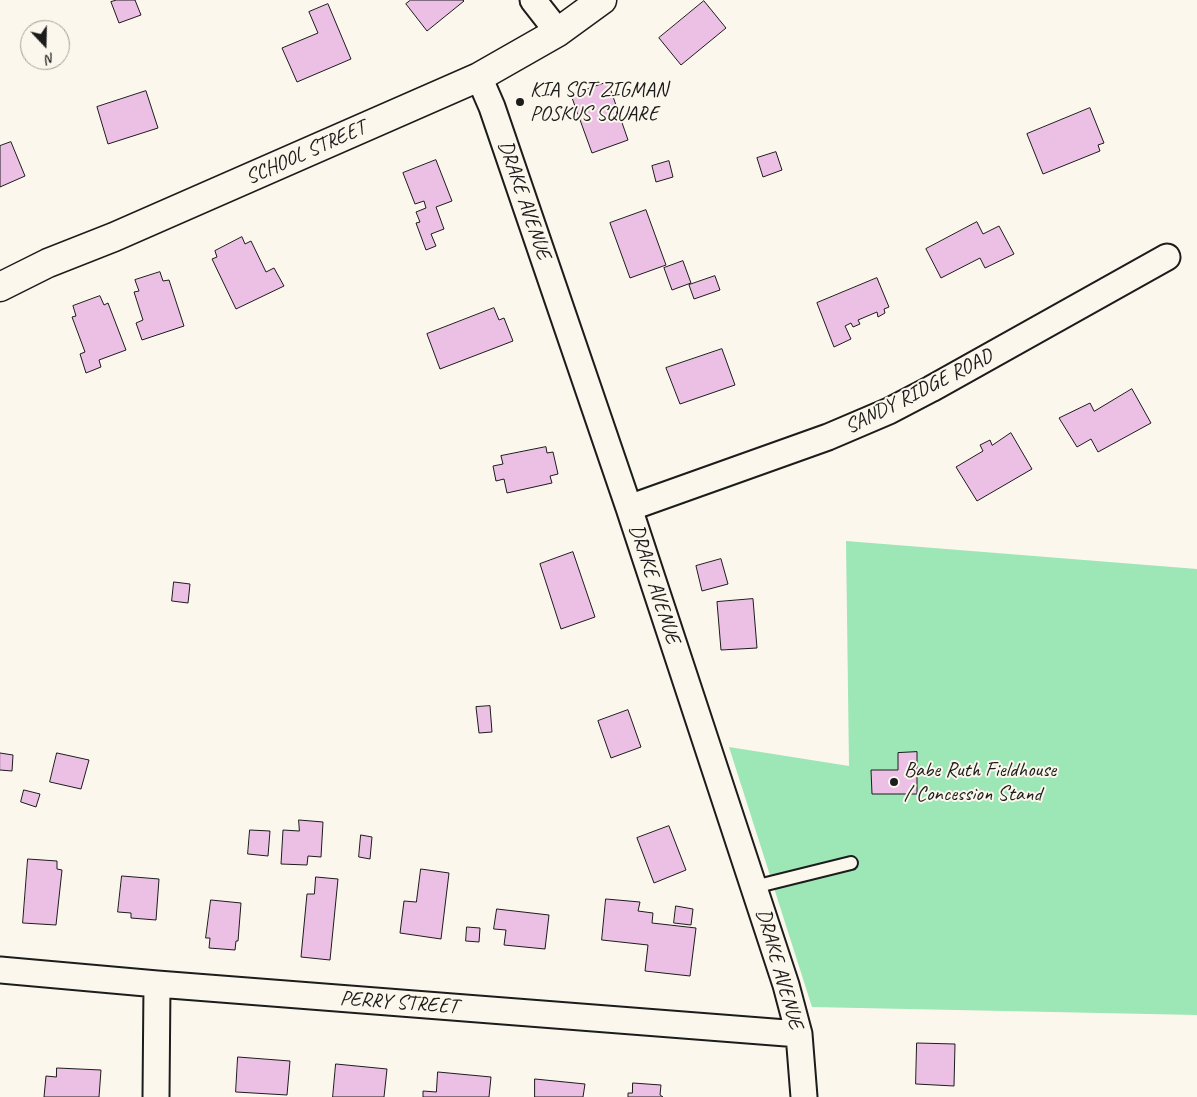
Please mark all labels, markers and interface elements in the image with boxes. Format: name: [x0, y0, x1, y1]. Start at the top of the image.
north arrow: [20, 20, 70, 70]
text: N: [43, 49, 57, 68]
place label: KIA SGT ZIGMAN POSKUS SQUARE: [530, 77, 668, 127]
marker: KIA SGT ZIGMAN POSKUS SQUARE: [514, 96, 526, 108]
street label: SCHOOL STREET: [242, 115, 370, 191]
street label: DRAKE AVENUE: [492, 137, 556, 263]
street label: SANDY RIDGE ROAD: [841, 344, 997, 440]
street label: DRAKE AVENUE: [623, 521, 685, 647]
place label: Babe Ruth Fieldhouse / Concession Stand: [904, 757, 1056, 807]
marker: Babe Ruth Fieldhouse / Concession Stand: [888, 776, 900, 788]
street label: DRAKE AVENUE: [750, 906, 808, 1032]
street label: PERRY STREET: [339, 986, 459, 1020]

